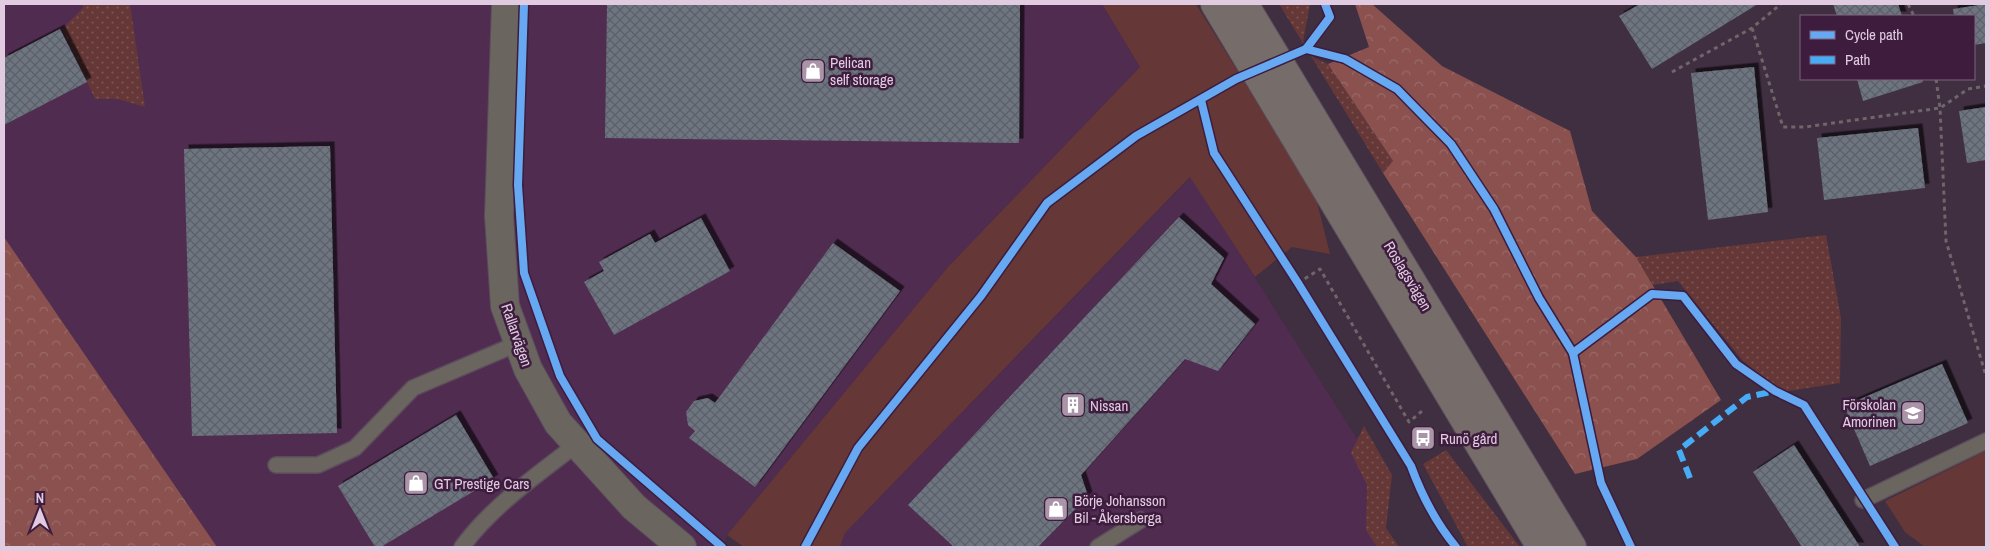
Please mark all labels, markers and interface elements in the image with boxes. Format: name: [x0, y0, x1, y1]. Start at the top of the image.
legend: [1800, 15, 1975, 80]
text: Cycle path: [1845, 24, 1903, 45]
text: Path: [1845, 49, 1870, 70]
place label: Pelican self storage: [830, 52, 894, 90]
shop icon: Pelican self storage: [800, 58, 826, 84]
street label: Roslagsvägen: [1379, 237, 1437, 315]
street label: Rallarvägen: [496, 301, 538, 369]
building icon: Nissan: [1060, 392, 1086, 418]
place label: Förskolan Amorinen: [1842, 394, 1896, 432]
place label: Nissan: [1090, 395, 1128, 416]
school or university icon: Förskolan Amorinen: [1900, 400, 1926, 426]
bus stop icon: Runö gård: [1410, 425, 1436, 451]
place label: Runö gård: [1440, 428, 1497, 449]
shop icon: GT Prestige Cars: [403, 470, 429, 496]
place label: GT Prestige Cars: [434, 473, 530, 494]
north arrow: [15, 486, 65, 536]
text: N: [36, 489, 44, 507]
place label: Börje Johansson Bil - Åkersberga: [1074, 490, 1166, 528]
shop icon: Börje Johansson Bil - Åkersberga: [1043, 496, 1069, 522]

